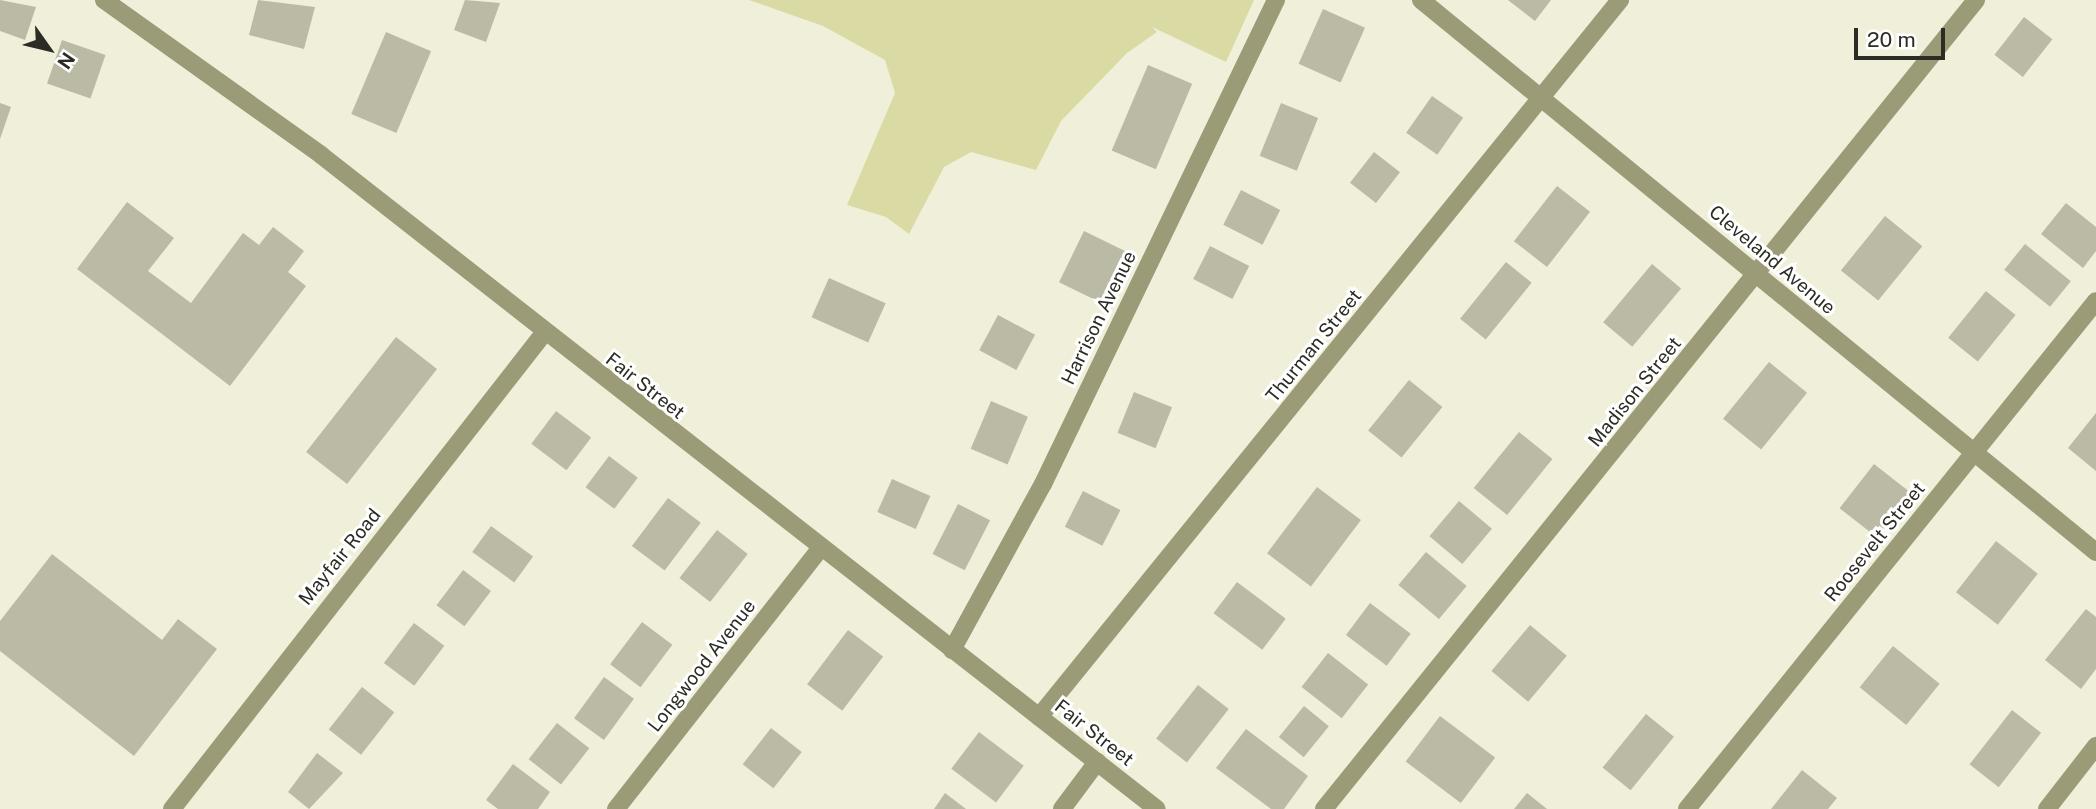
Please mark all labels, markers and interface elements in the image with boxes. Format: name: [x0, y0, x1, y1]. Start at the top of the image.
north arrow: [14, 14, 84, 84]
scale bar: [1858, 14, 1949, 58]
text: 20 m: [1867, 27, 1916, 52]
text: N: [53, 48, 80, 73]
street label: Cleveland Avenue: [1704, 201, 1840, 319]
street label: Harrison Avenue: [1057, 248, 1141, 388]
street label: Thurman Street: [1261, 285, 1367, 407]
street label: Madison Street: [1584, 332, 1686, 452]
street label: Fair Street: [601, 348, 689, 424]
street label: Roosevelt Street: [1820, 478, 1930, 606]
street label: Mayfair Road: [294, 504, 386, 610]
street label: Longwood Avenue: [643, 595, 761, 737]
street label: Fair Street: [1050, 695, 1138, 771]

